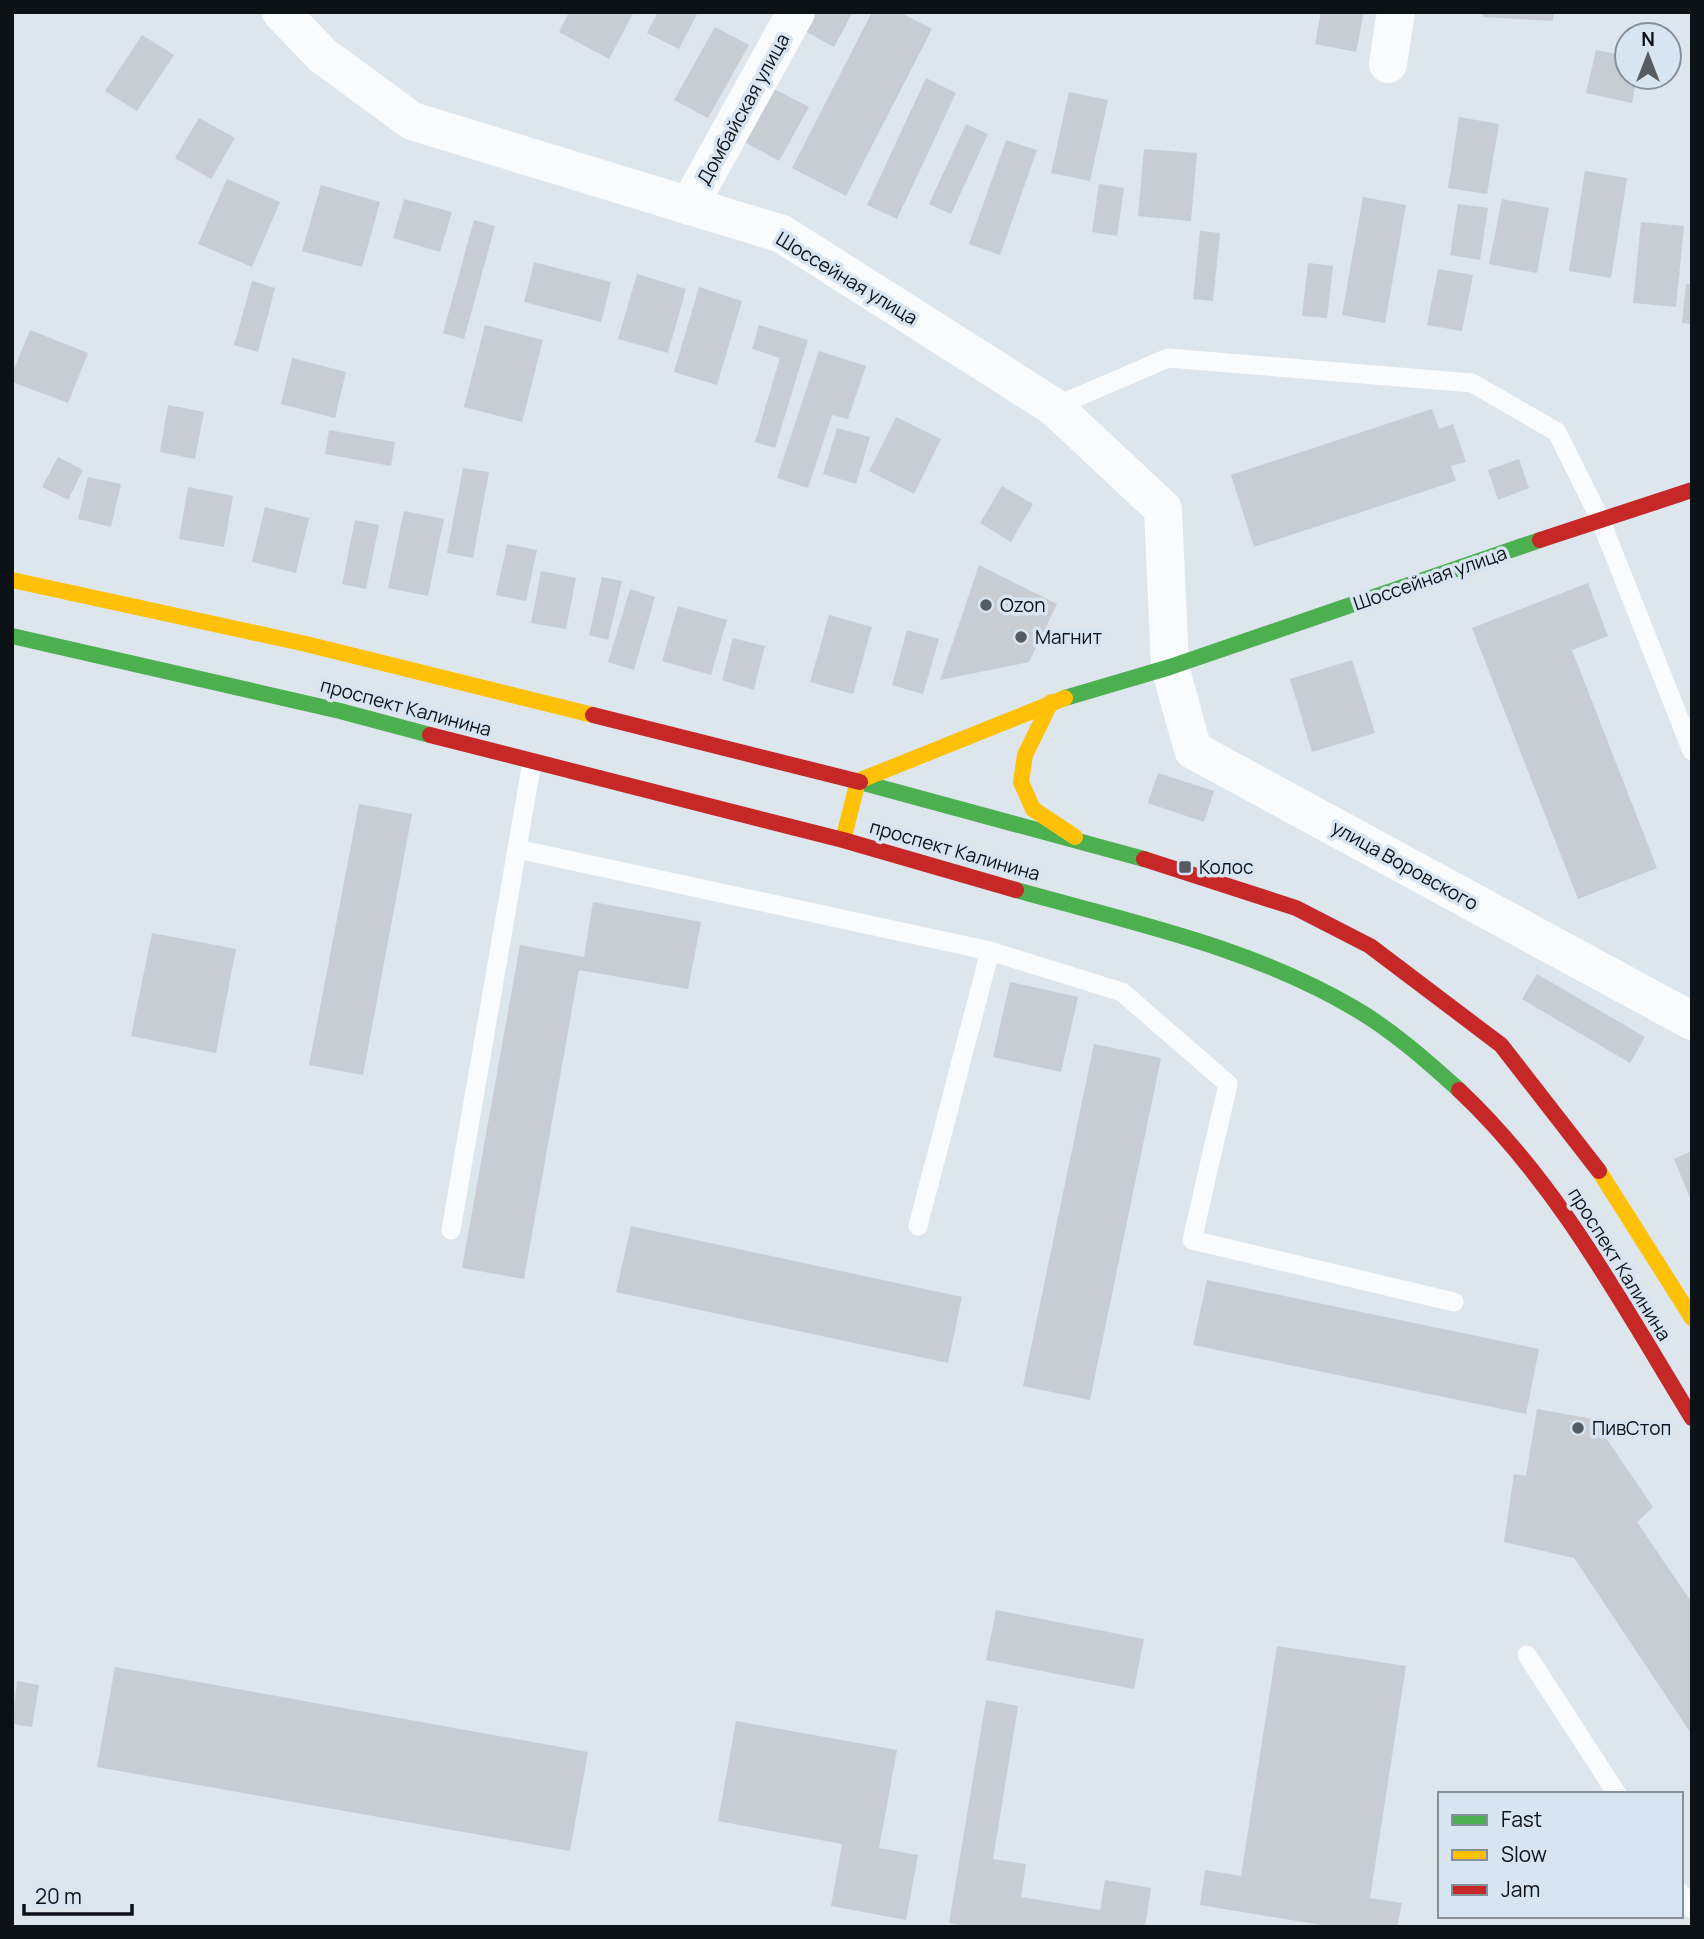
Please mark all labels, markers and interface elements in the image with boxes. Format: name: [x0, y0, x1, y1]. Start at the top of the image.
north arrow: [1613, 21, 1683, 91]
text: N: [1641, 26, 1655, 52]
street label: Домбайская улица: [691, 29, 795, 189]
street label: Шоссейная улица: [771, 225, 923, 331]
street label: Шоссейная улица: [1350, 540, 1510, 616]
place label: Ozon: [1000, 592, 1046, 618]
marker: Ozon: [978, 597, 994, 613]
place label: Магнит: [1035, 624, 1102, 650]
marker: Магнит: [1013, 629, 1029, 645]
street label: проспект Калинина: [318, 672, 494, 742]
street label: проспект Калинина: [867, 813, 1043, 887]
street label: улица Воровского: [1327, 814, 1483, 916]
place label: Колос: [1199, 854, 1253, 880]
marker: Колос: [1177, 859, 1193, 875]
street label: проспект Калинина: [1562, 1182, 1678, 1346]
place label: ПивСтоп: [1592, 1415, 1671, 1441]
marker: ПивСтоп: [1570, 1420, 1586, 1436]
legend: [1438, 1792, 1683, 1918]
text: Fast: [1501, 1805, 1542, 1833]
text: Slow: [1501, 1840, 1547, 1868]
scale bar: [24, 1872, 133, 1916]
text: Jam: [1501, 1875, 1540, 1903]
text: 20 m: [35, 1882, 82, 1910]

